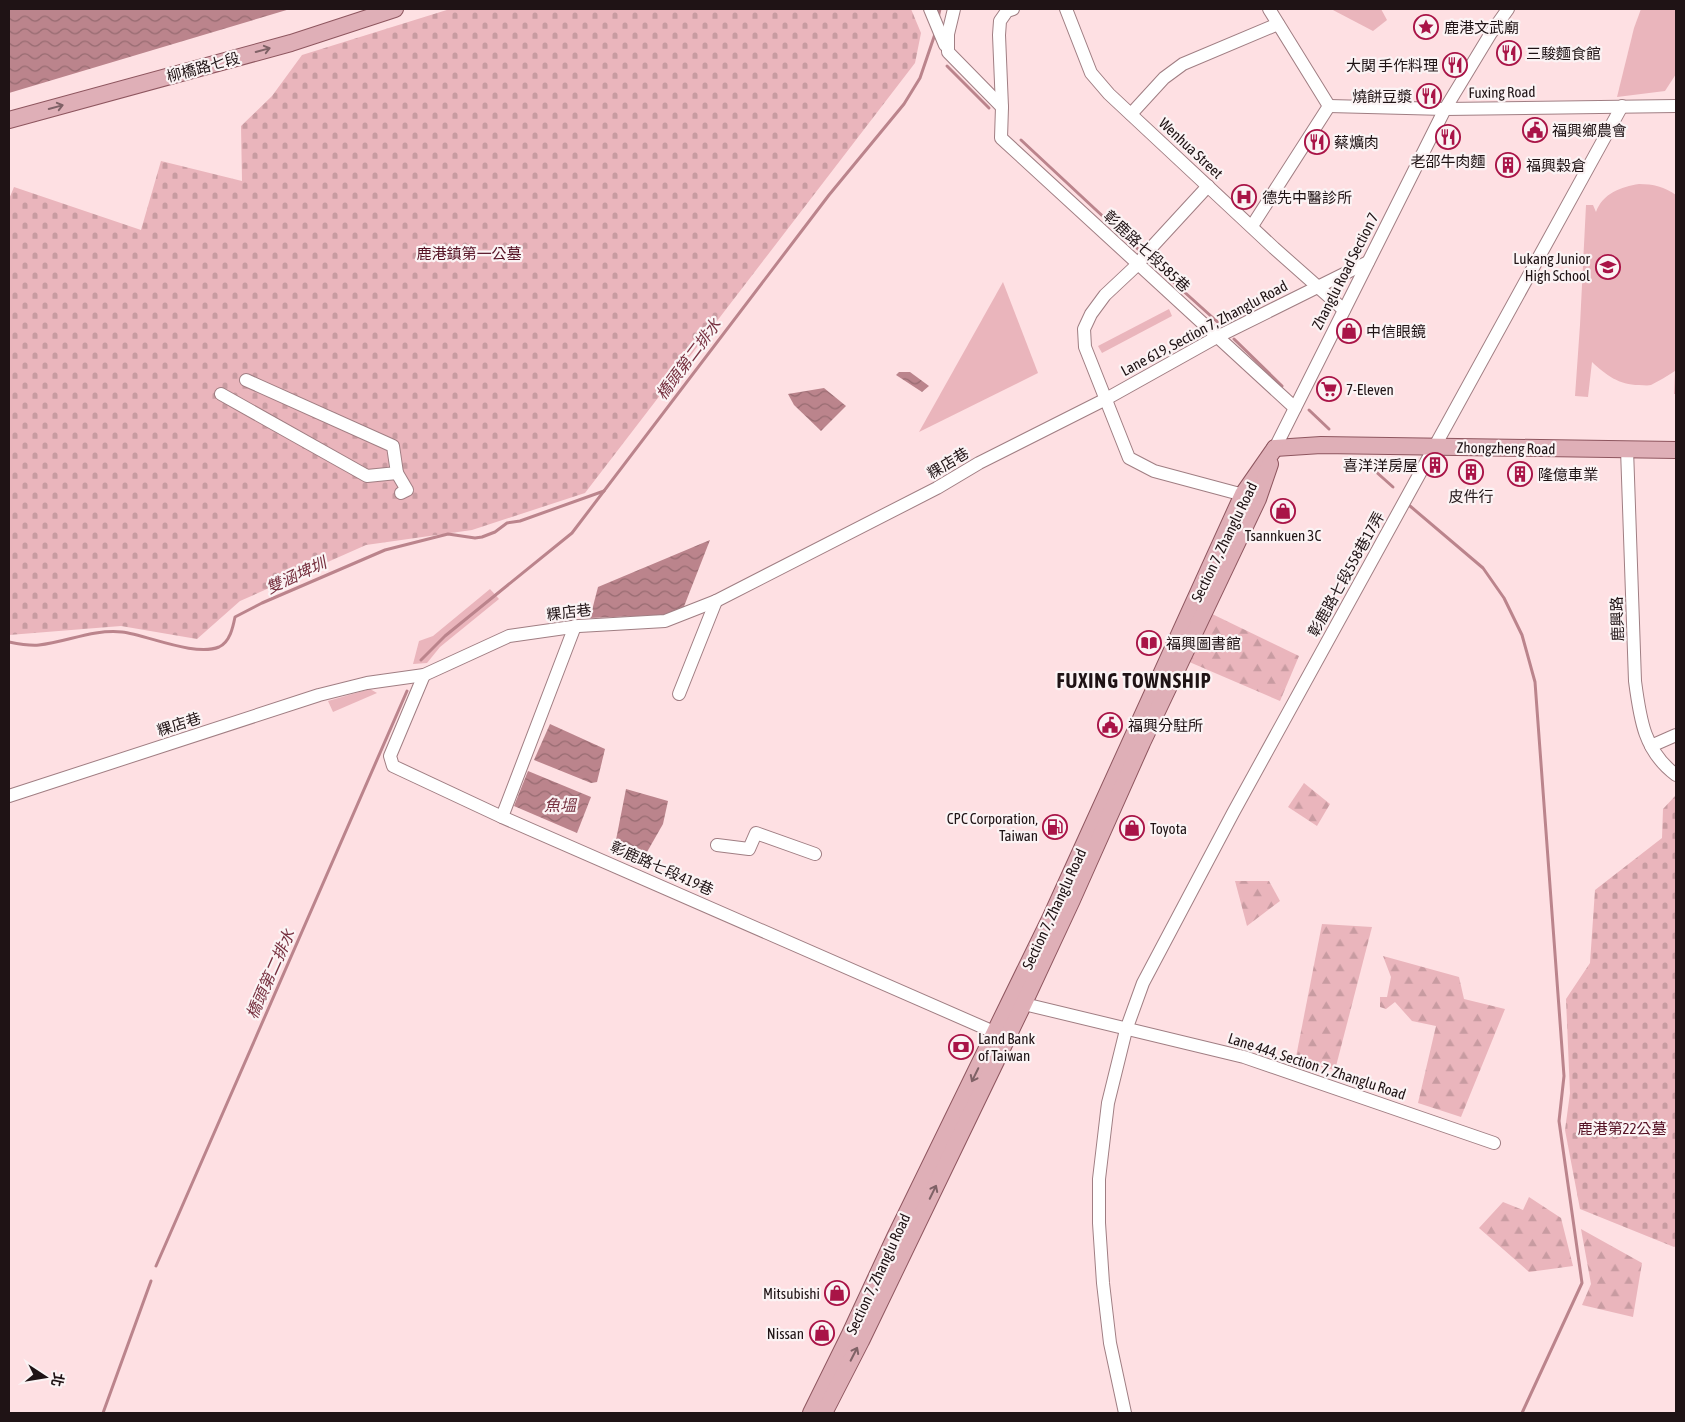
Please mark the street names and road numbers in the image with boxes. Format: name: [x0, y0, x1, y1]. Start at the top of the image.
street label: 柳橋路七段: [165, 49, 241, 85]
street label: Fuxing Road: [1468, 83, 1536, 101]
street label: Wenhua Street: [1156, 114, 1226, 182]
street label: 彰鹿路七段585巷: [1101, 207, 1193, 295]
street label: Zhanglu Road Section 7: [1308, 210, 1382, 332]
street label: Lane 619, Section 7, Zhanglu Road: [1118, 277, 1290, 379]
street label: Zhongzheng Road: [1457, 439, 1555, 457]
street label: 粿店巷: [924, 444, 972, 482]
street label: Section 7, Zhanglu Road: [1188, 479, 1260, 605]
street label: 彰鹿路七段558巷17弄: [1305, 509, 1387, 639]
street label: 鹿興路: [1608, 596, 1626, 642]
street label: 粿店巷: [546, 601, 592, 623]
street label: 粿店巷: [155, 709, 203, 739]
street label: 彰鹿路七段419巷: [608, 838, 716, 898]
street label: Section 7, Zhanglu Road: [1019, 846, 1089, 972]
street label: Lane 444, Section 7, Zhanglu Road: [1226, 1029, 1408, 1103]
street label: Section 7, Zhanglu Road: [843, 1211, 913, 1337]

